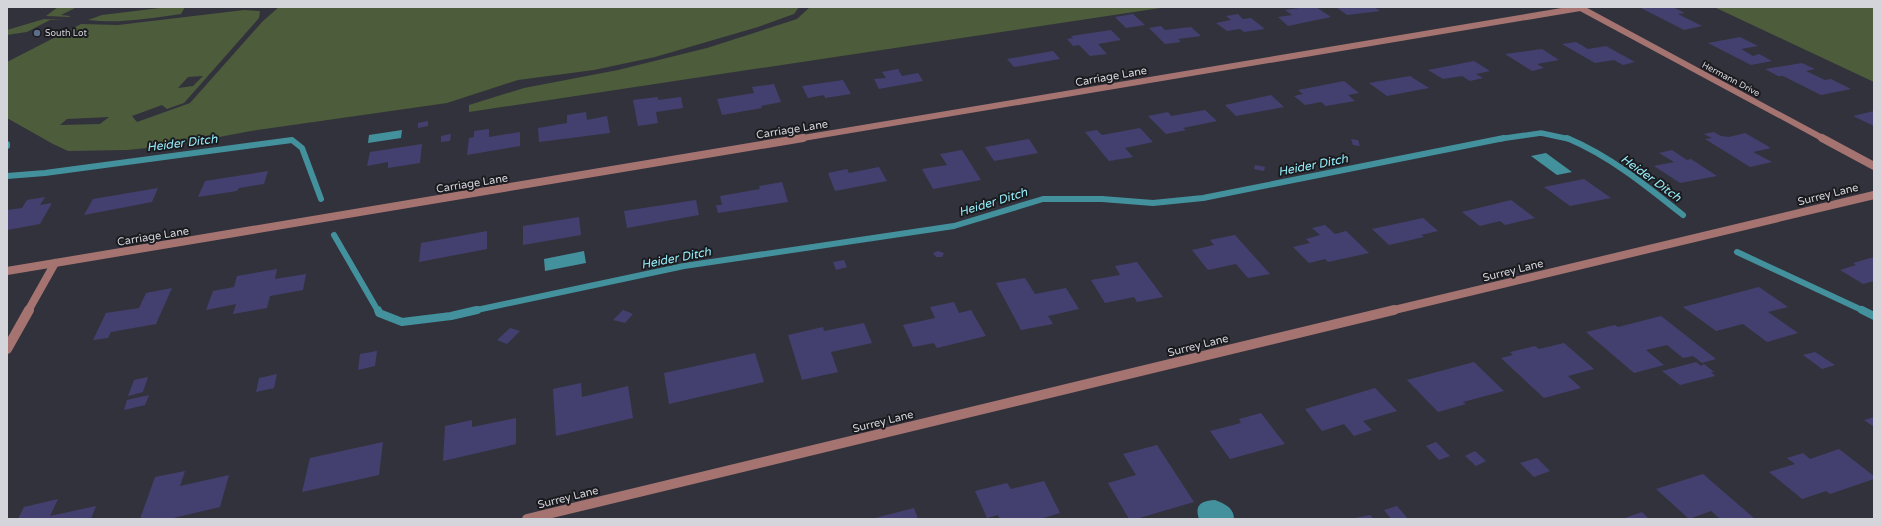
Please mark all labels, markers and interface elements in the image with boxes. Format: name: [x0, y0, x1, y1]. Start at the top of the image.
marker: South Lot: [32, 28, 42, 38]
place label: South Lot: [45, 28, 87, 39]
street label: Hermann Drive: [1700, 60, 1762, 99]
street label: Carriage Lane: [1074, 64, 1148, 89]
street label: Carriage Lane: [755, 117, 829, 142]
water label: Heider Ditch: [146, 132, 219, 154]
water label: Heider Ditch: [1277, 151, 1350, 179]
water label: Heider Ditch: [1618, 152, 1684, 205]
street label: Carriage Lane: [435, 171, 509, 196]
street label: Surrey Lane: [1796, 181, 1860, 208]
water label: Heider Ditch: [957, 185, 1030, 219]
street label: Carriage Lane: [116, 224, 190, 249]
water label: Heider Ditch: [640, 244, 713, 272]
street label: Surrey Lane: [1481, 257, 1545, 284]
street label: Surrey Lane: [1166, 332, 1230, 359]
street label: Surrey Lane: [851, 408, 915, 435]
street label: Surrey Lane: [536, 484, 600, 511]

